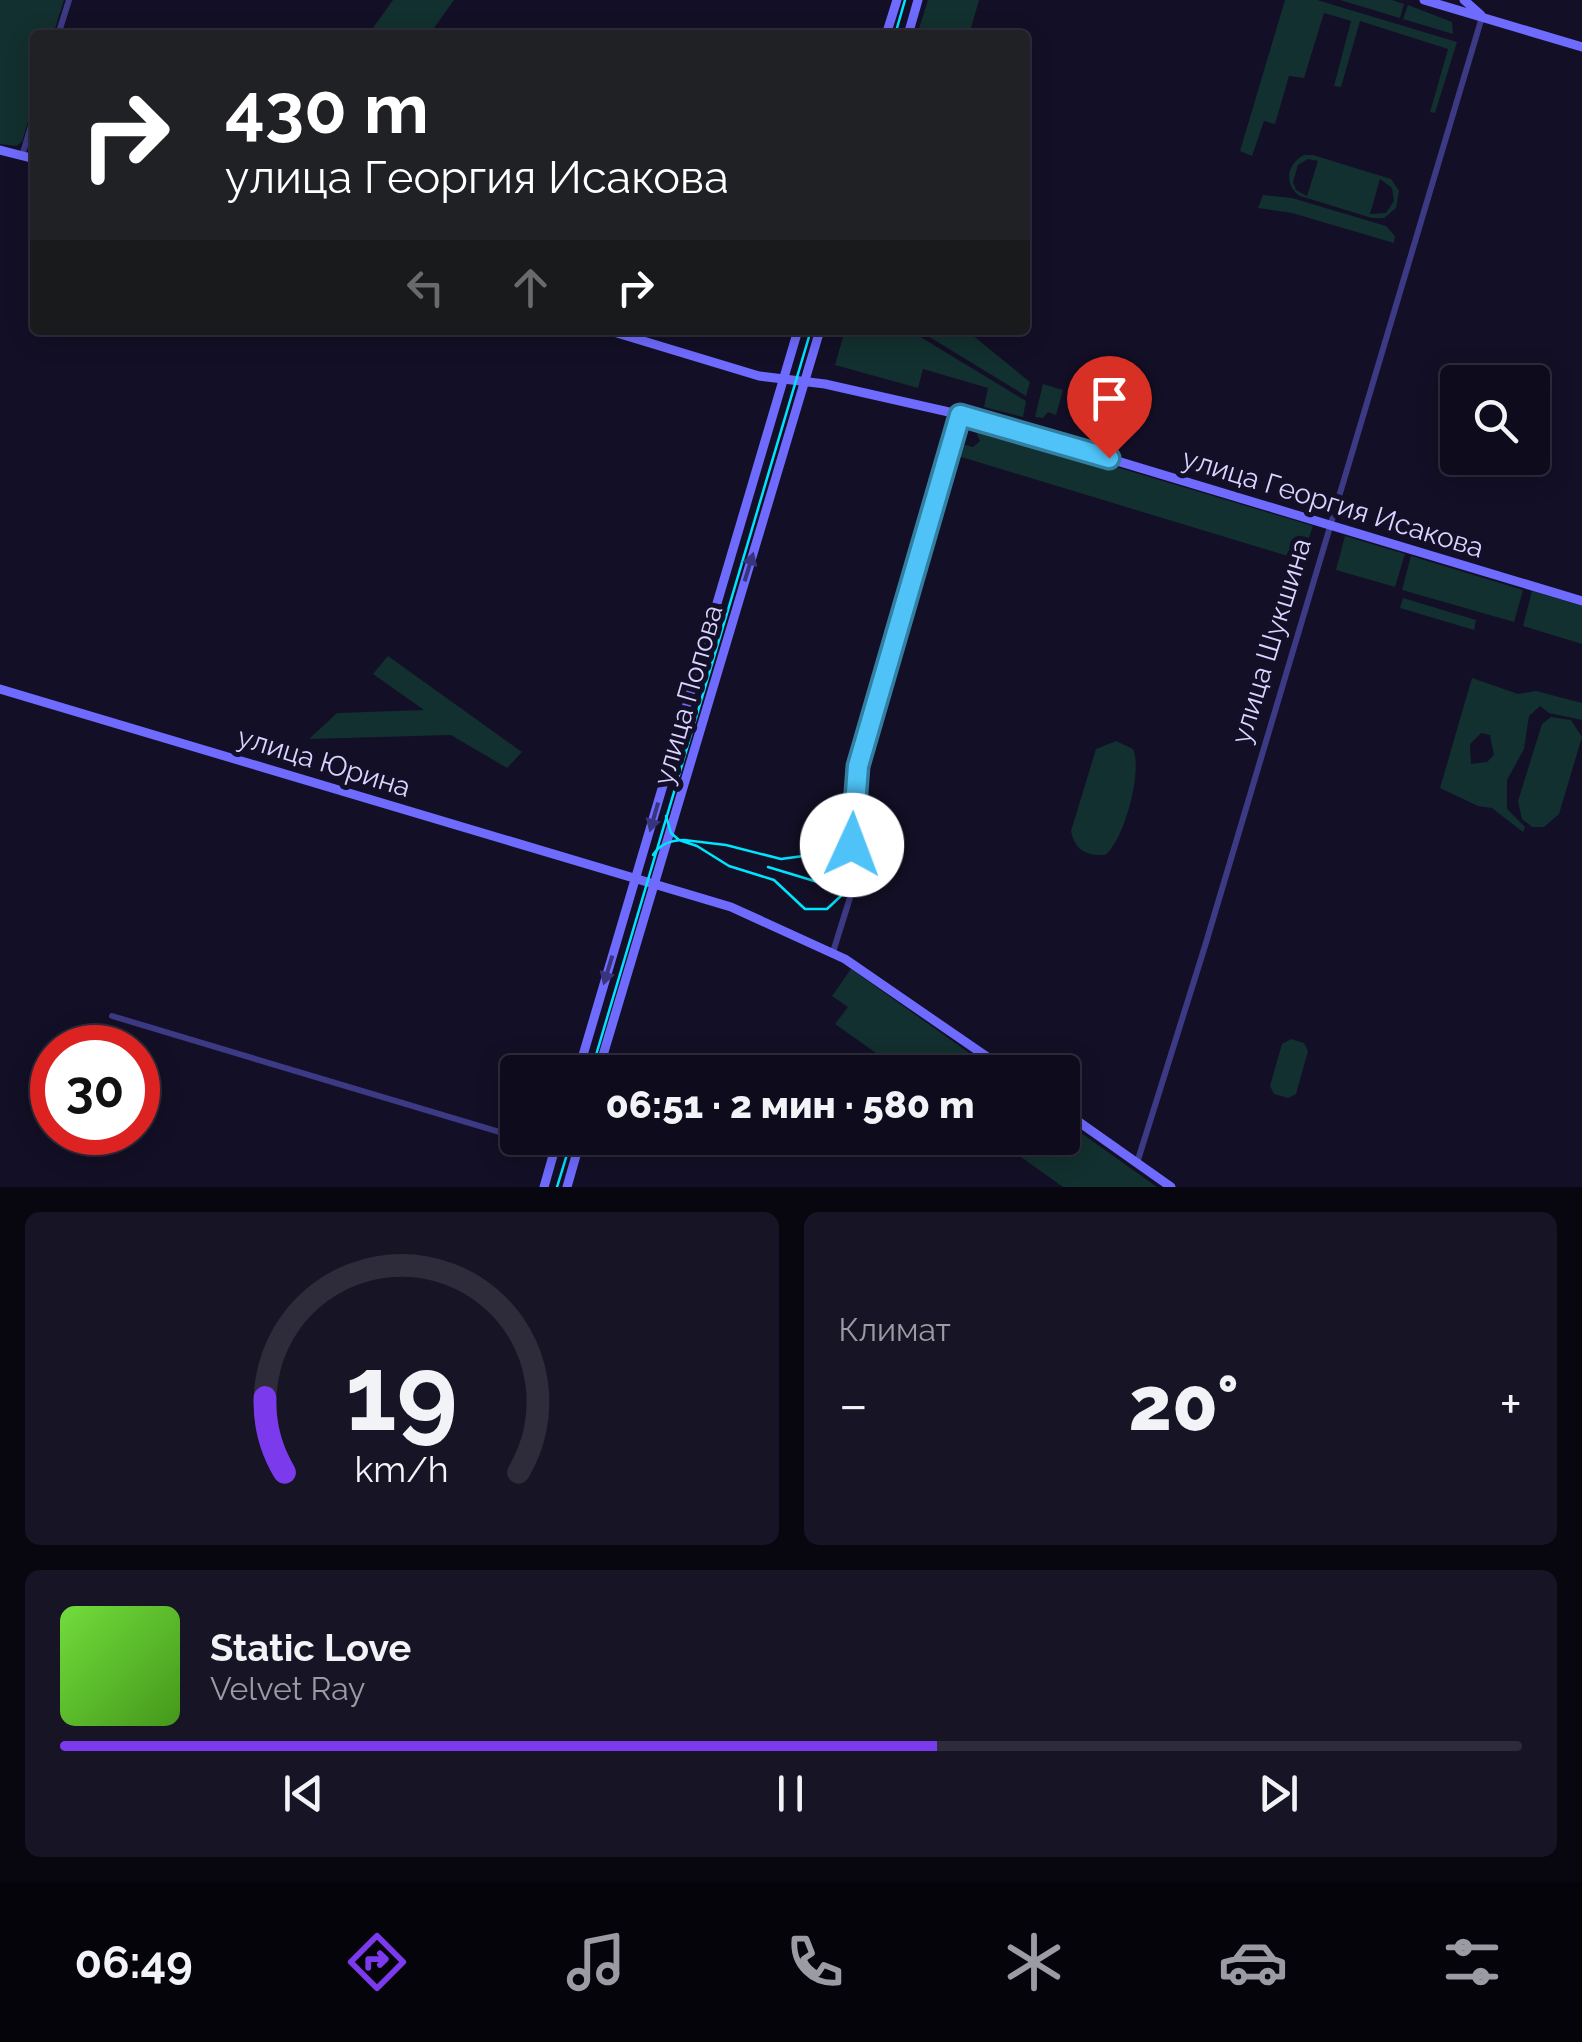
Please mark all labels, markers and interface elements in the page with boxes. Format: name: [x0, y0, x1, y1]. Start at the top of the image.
text: 430 m: [225, 67, 429, 149]
icon: right: [60, 70, 190, 200]
text: улица Георгия Исакова: [225, 151, 729, 204]
icon: left: [398, 260, 453, 315]
icon: ahead: [503, 260, 558, 315]
icon: right: [608, 260, 663, 315]
pin: [1067, 356, 1152, 459]
map controls: [1440, 365, 1550, 475]
button: search: [1440, 365, 1550, 475]
icon: arrive: [1082, 371, 1137, 426]
street label: улица Георгия Исакова: [1178, 441, 1488, 565]
street label: улица Шукшина: [1224, 534, 1318, 748]
one-way arrow: [742, 551, 757, 582]
street label: улица Попова: [647, 601, 729, 789]
street label: улица Юрина: [233, 720, 415, 804]
position arrow: [800, 793, 904, 897]
one-way arrow: [646, 802, 661, 833]
one-way arrow: [600, 956, 615, 986]
speed limit sign: 30: [30, 1025, 160, 1155]
text: 06:51 · 2 мин · 580 m: [605, 1082, 975, 1127]
text: Климат: [839, 1311, 951, 1348]
text: 19: [345, 1332, 458, 1454]
text: 20°: [1128, 1359, 1239, 1448]
text: −: [839, 1372, 868, 1437]
text: +: [1499, 1372, 1522, 1437]
text: km/h: [355, 1448, 449, 1490]
text: Static Love: [210, 1625, 411, 1670]
text: Velvet Ray: [210, 1670, 365, 1707]
icon: previous: [276, 1766, 331, 1821]
icon: pause: [763, 1766, 818, 1821]
icon: next: [1251, 1766, 1306, 1821]
icon: directions: [342, 1927, 412, 1997]
icon: music: [561, 1927, 631, 1997]
icon: phone: [780, 1927, 850, 1997]
icon: climate: [999, 1927, 1069, 1997]
icon: car: [1218, 1927, 1288, 1997]
icon: filters: [1437, 1927, 1507, 1997]
text: 06:49: [75, 1936, 193, 1989]

